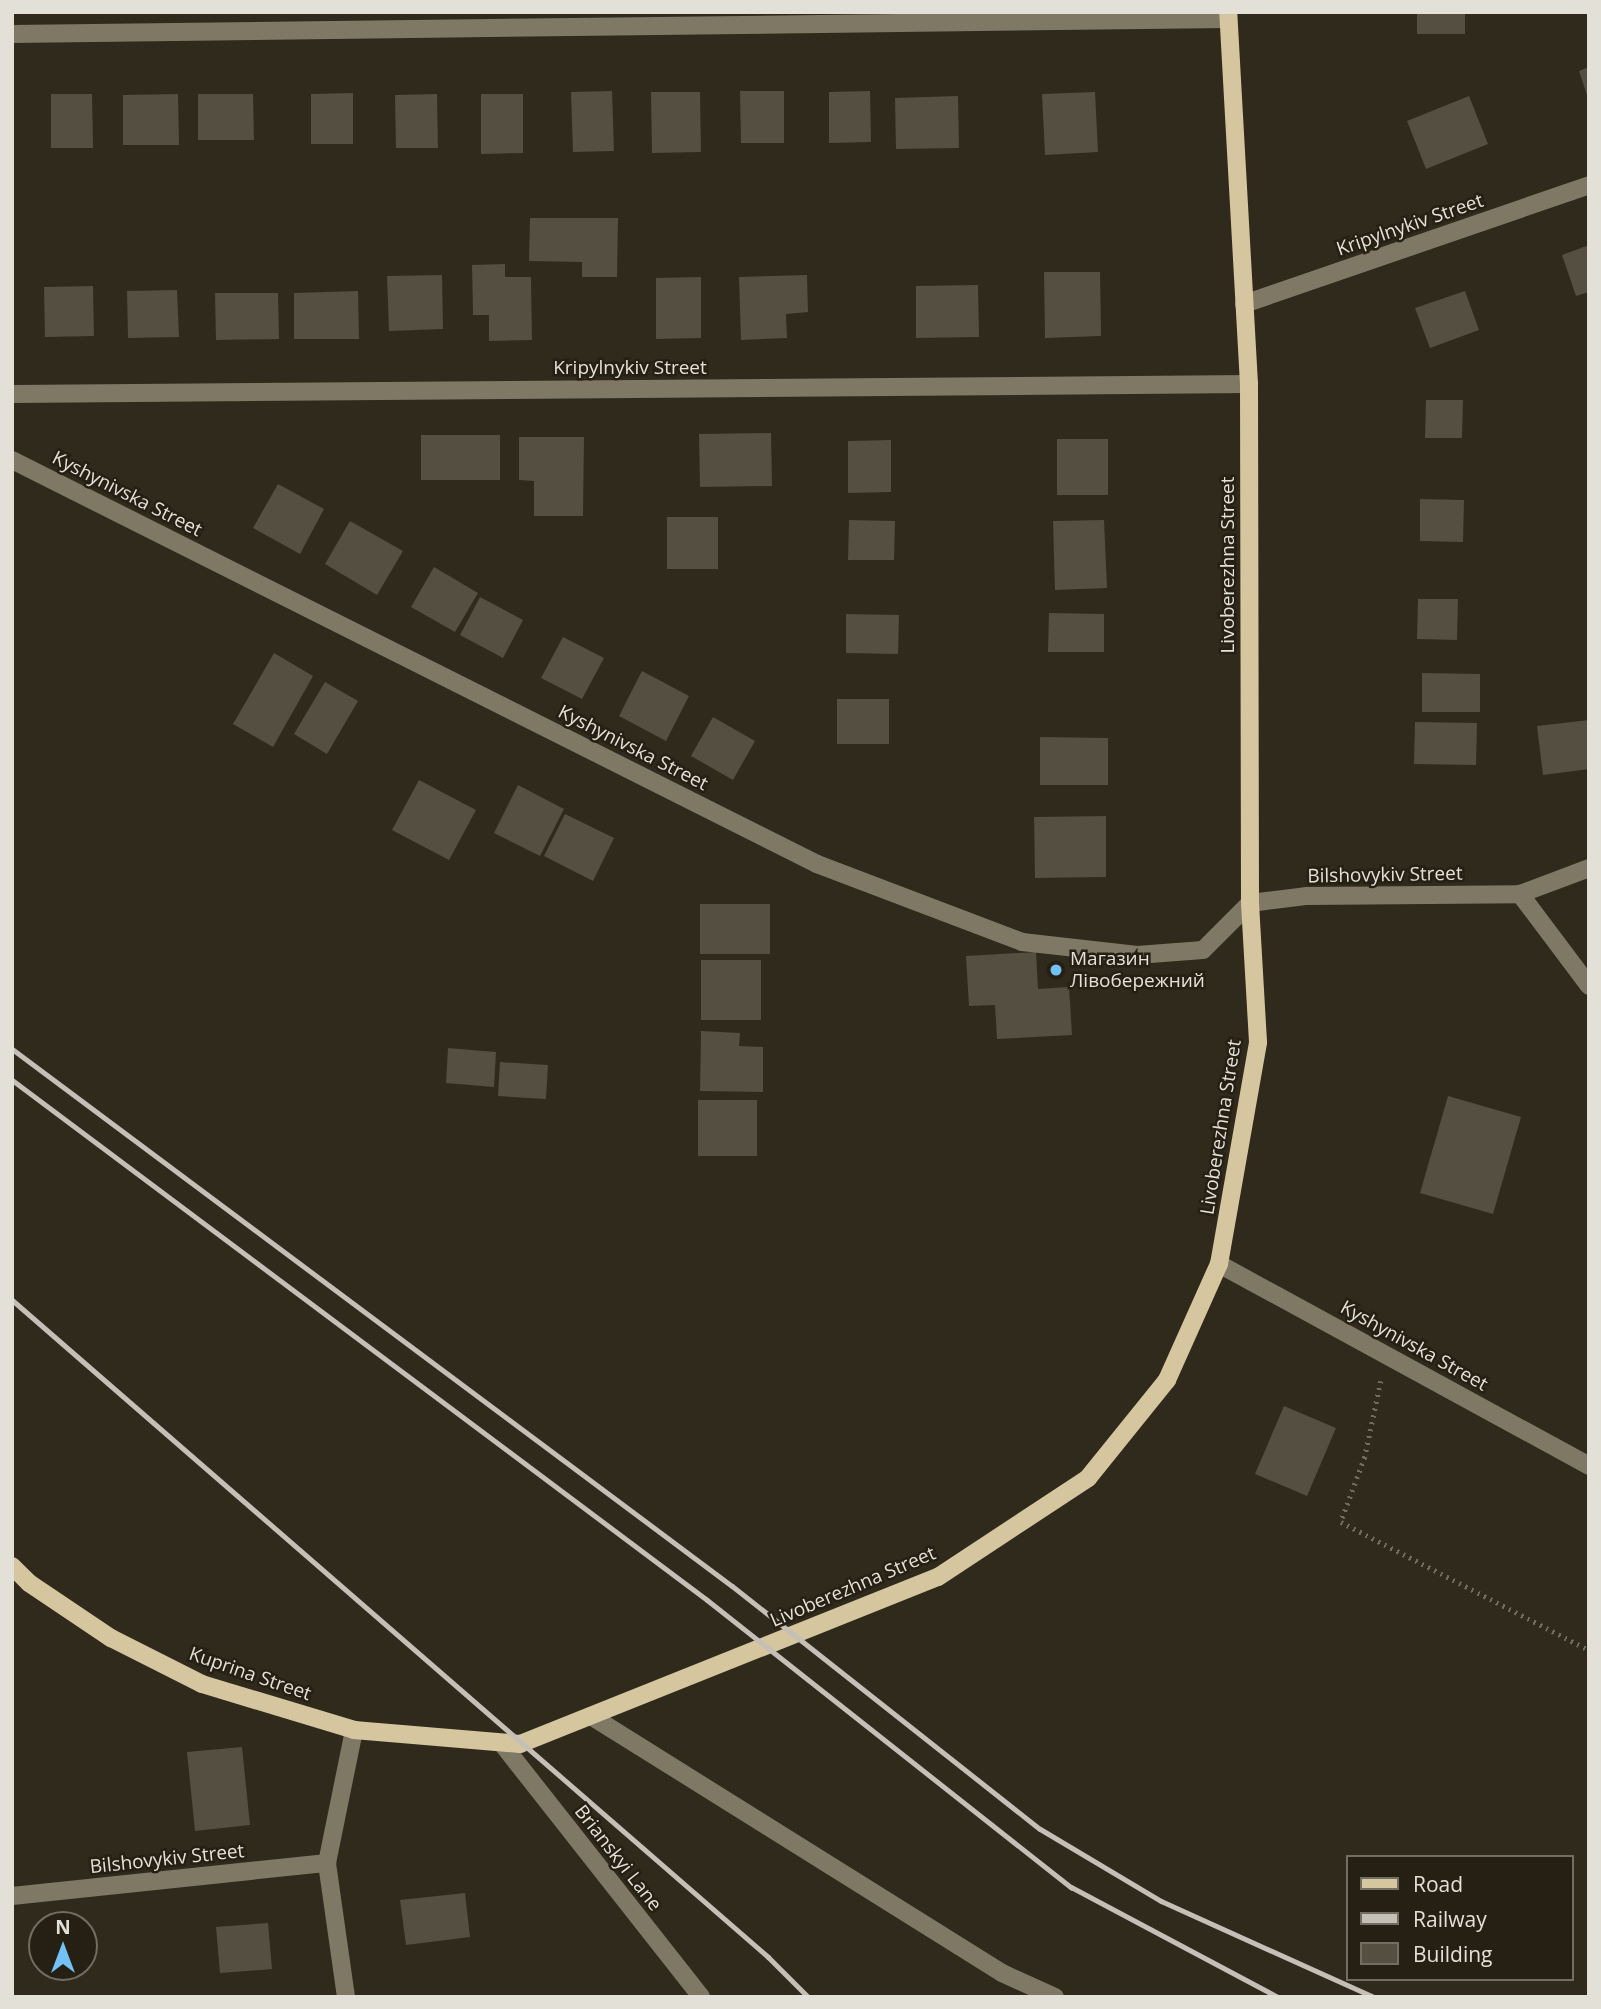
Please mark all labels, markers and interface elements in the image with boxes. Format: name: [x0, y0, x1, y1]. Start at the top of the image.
street label: Kripylnykiv Street: [1334, 189, 1486, 261]
street label: Kripylnykiv Street: [553, 357, 707, 379]
street label: Kyshynivska Street: [48, 446, 206, 542]
street label: Livoberezhna Street: [1217, 476, 1239, 654]
street label: Kyshynivska Street: [554, 700, 712, 796]
street label: Bilshovykiv Street: [1307, 862, 1463, 888]
place label: Магазин Лівобережний: [1070, 948, 1205, 992]
marker: Магазин Лівобережний: [1048, 962, 1064, 978]
street label: Livoberezhna Street: [1196, 1038, 1246, 1216]
street label: Kyshynivska Street: [1336, 1296, 1492, 1396]
street label: Livoberezhna Street: [767, 1542, 939, 1632]
street label: Kuprina Street: [186, 1642, 314, 1706]
street label: Brianskyi Lane: [570, 1800, 666, 1916]
street label: Bilshovykiv Street: [89, 1840, 245, 1878]
legend: [1346, 1855, 1573, 1981]
text: Road: [1413, 1870, 1463, 1898]
text: Railway: [1413, 1905, 1487, 1933]
north arrow: [28, 1911, 98, 1981]
text: N: [55, 1914, 71, 1940]
text: Building: [1413, 1940, 1492, 1968]

